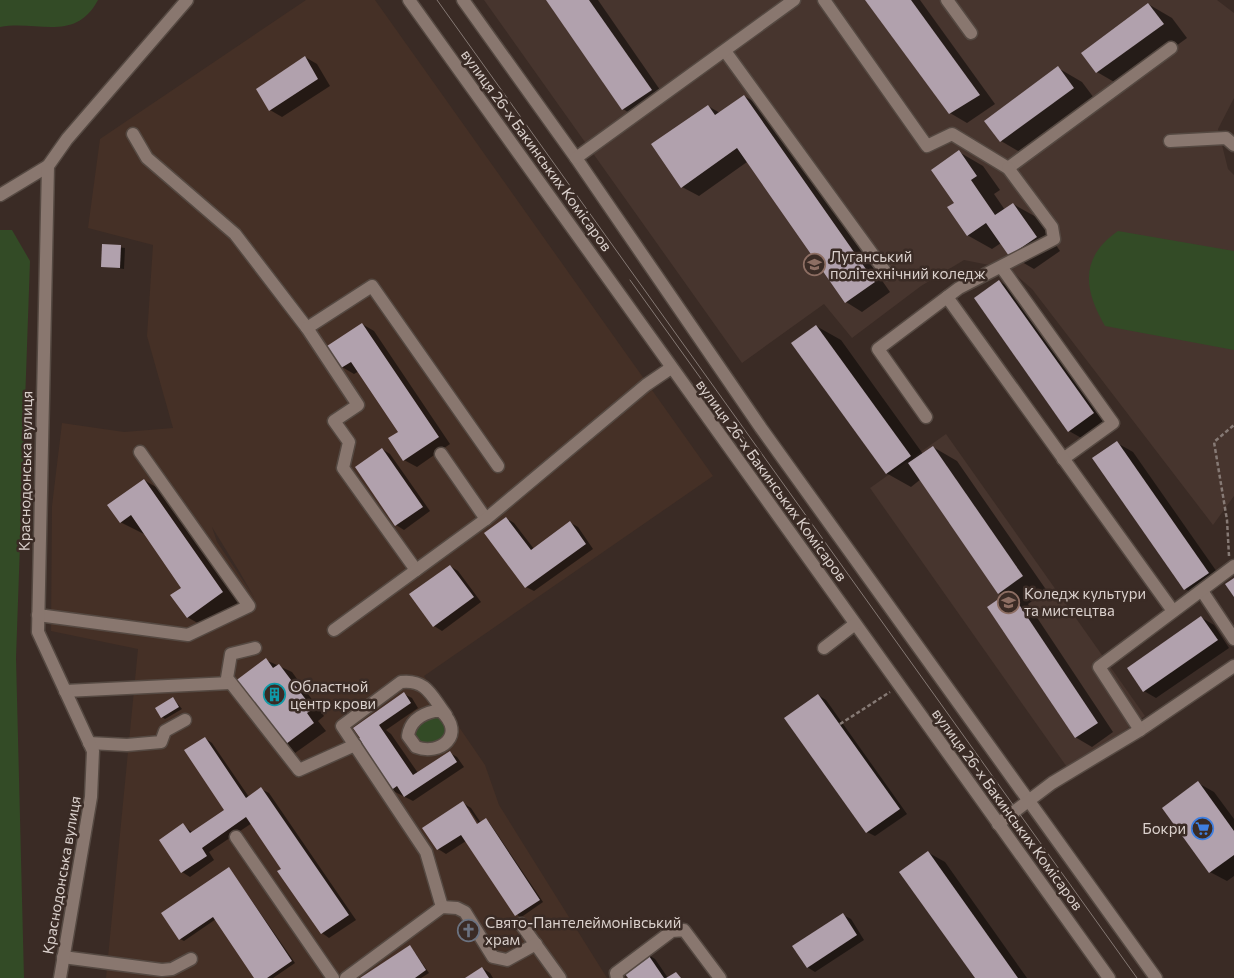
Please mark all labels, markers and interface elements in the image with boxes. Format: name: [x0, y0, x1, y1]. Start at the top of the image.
street label: вулиця 26-х Бакинських Комісаров: [458, 46, 616, 254]
place label: Луганський політехнічний коледж: [830, 247, 986, 282]
school or university icon: Луганський політехнічний коледж: [802, 253, 826, 277]
street label: вулиця 26-х Бакинських Комісаров: [693, 376, 851, 584]
street label: Краснодонська вулиця: [15, 391, 35, 551]
place label: Коледж культури та мистецтва: [1024, 584, 1146, 619]
school or university icon: Коледж культури та мистецтва: [996, 590, 1020, 614]
place label: Областной центр крови: [290, 677, 376, 712]
building icon: Областной центр крови: [262, 683, 286, 707]
street label: вулиця 26-х Бакинських Комісаров: [929, 705, 1087, 913]
street label: Краснодонська вулиця: [38, 794, 84, 956]
supermarket icon: Бокри: [1190, 816, 1214, 840]
place label: Бокри: [1142, 819, 1186, 837]
place label: Свято-Пантелеймонівський храм: [485, 913, 681, 948]
church icon: Свято-Пантелеймонівський храм: [457, 919, 481, 943]

